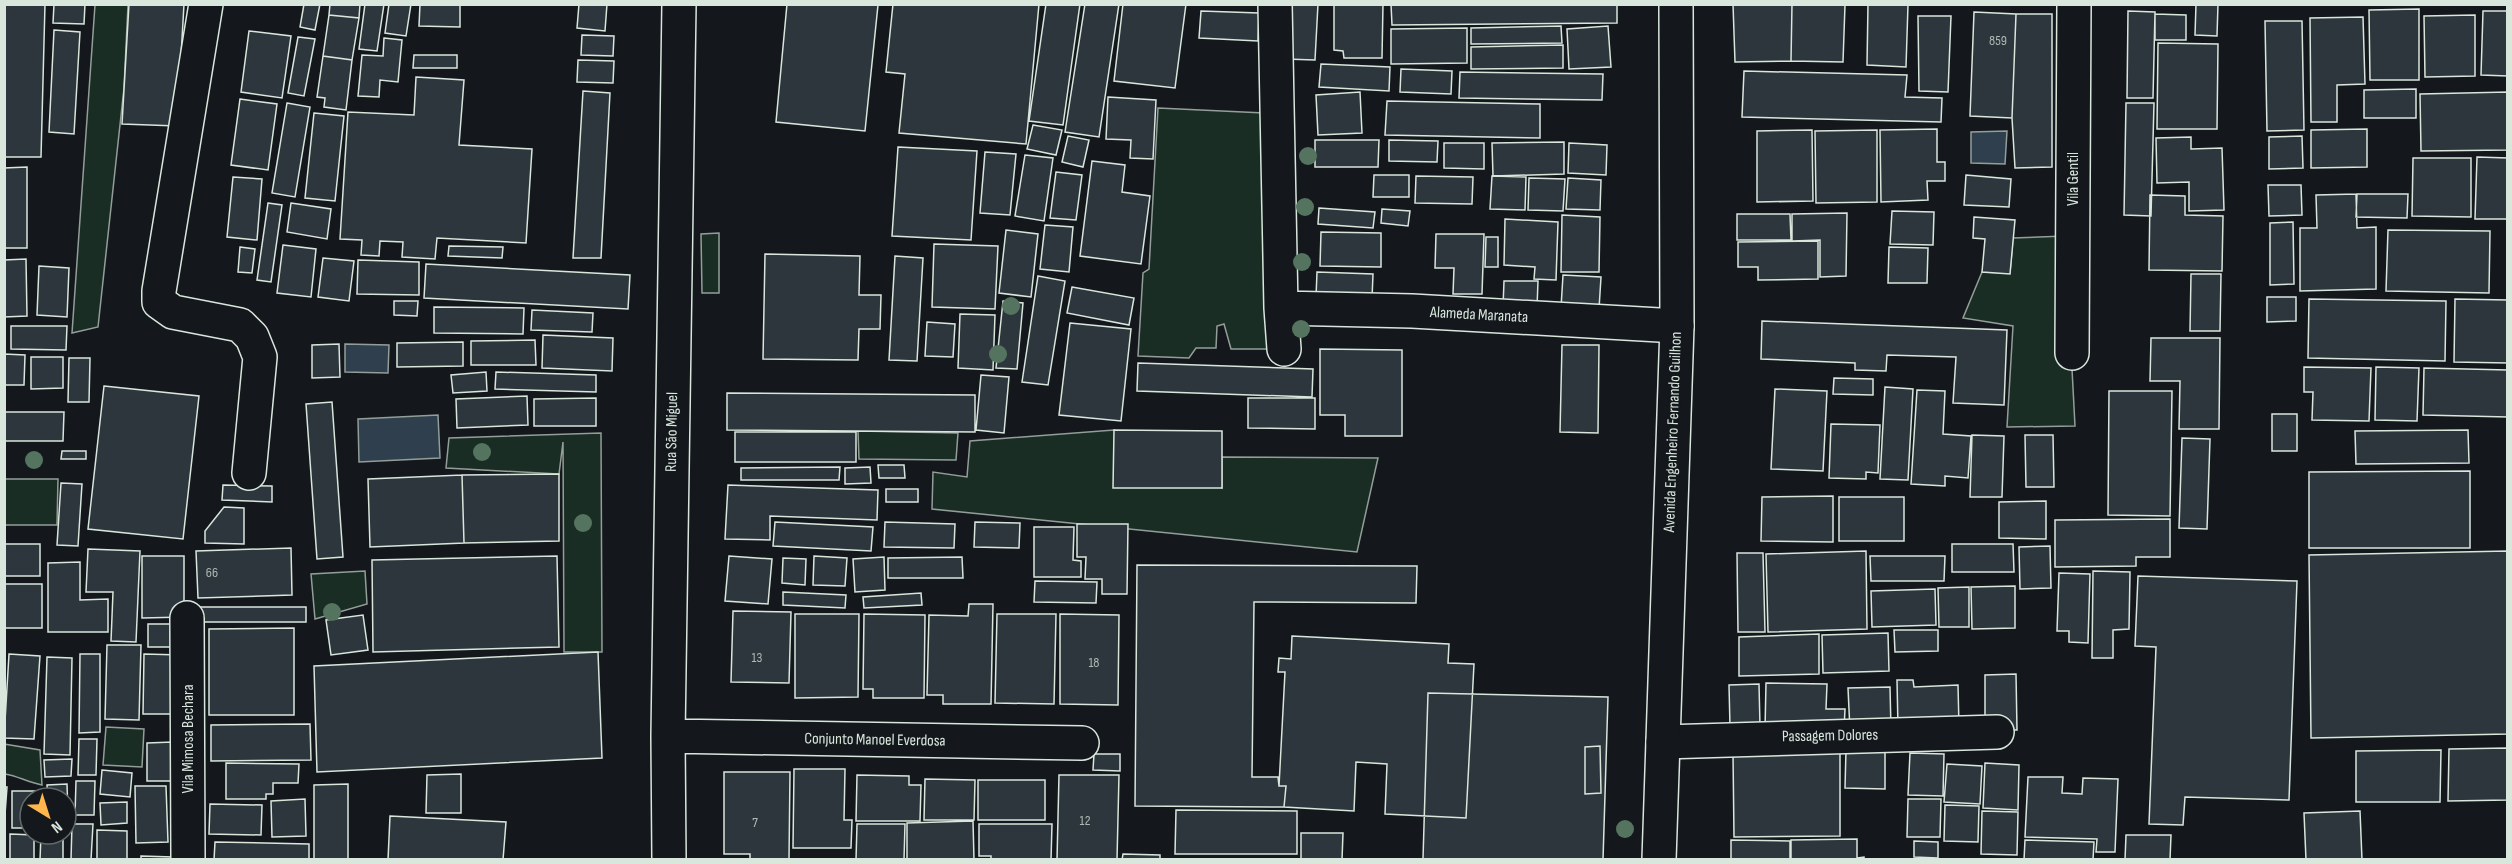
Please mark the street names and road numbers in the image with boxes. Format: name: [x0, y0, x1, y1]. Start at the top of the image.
street label: Vila Gentil: [2064, 152, 2083, 206]
street label: Alameda Maranata: [1428, 303, 1529, 327]
street label: Avenida Engenheiro Fernando Guilhon: [1660, 331, 1686, 534]
street label: Rua São Miguel: [662, 392, 682, 472]
street label: Vila Mimosa Bechara: [179, 684, 198, 794]
street label: Passagem Dolores: [1782, 726, 1879, 746]
street label: Conjunto Manoel Everdosa: [804, 729, 946, 751]

